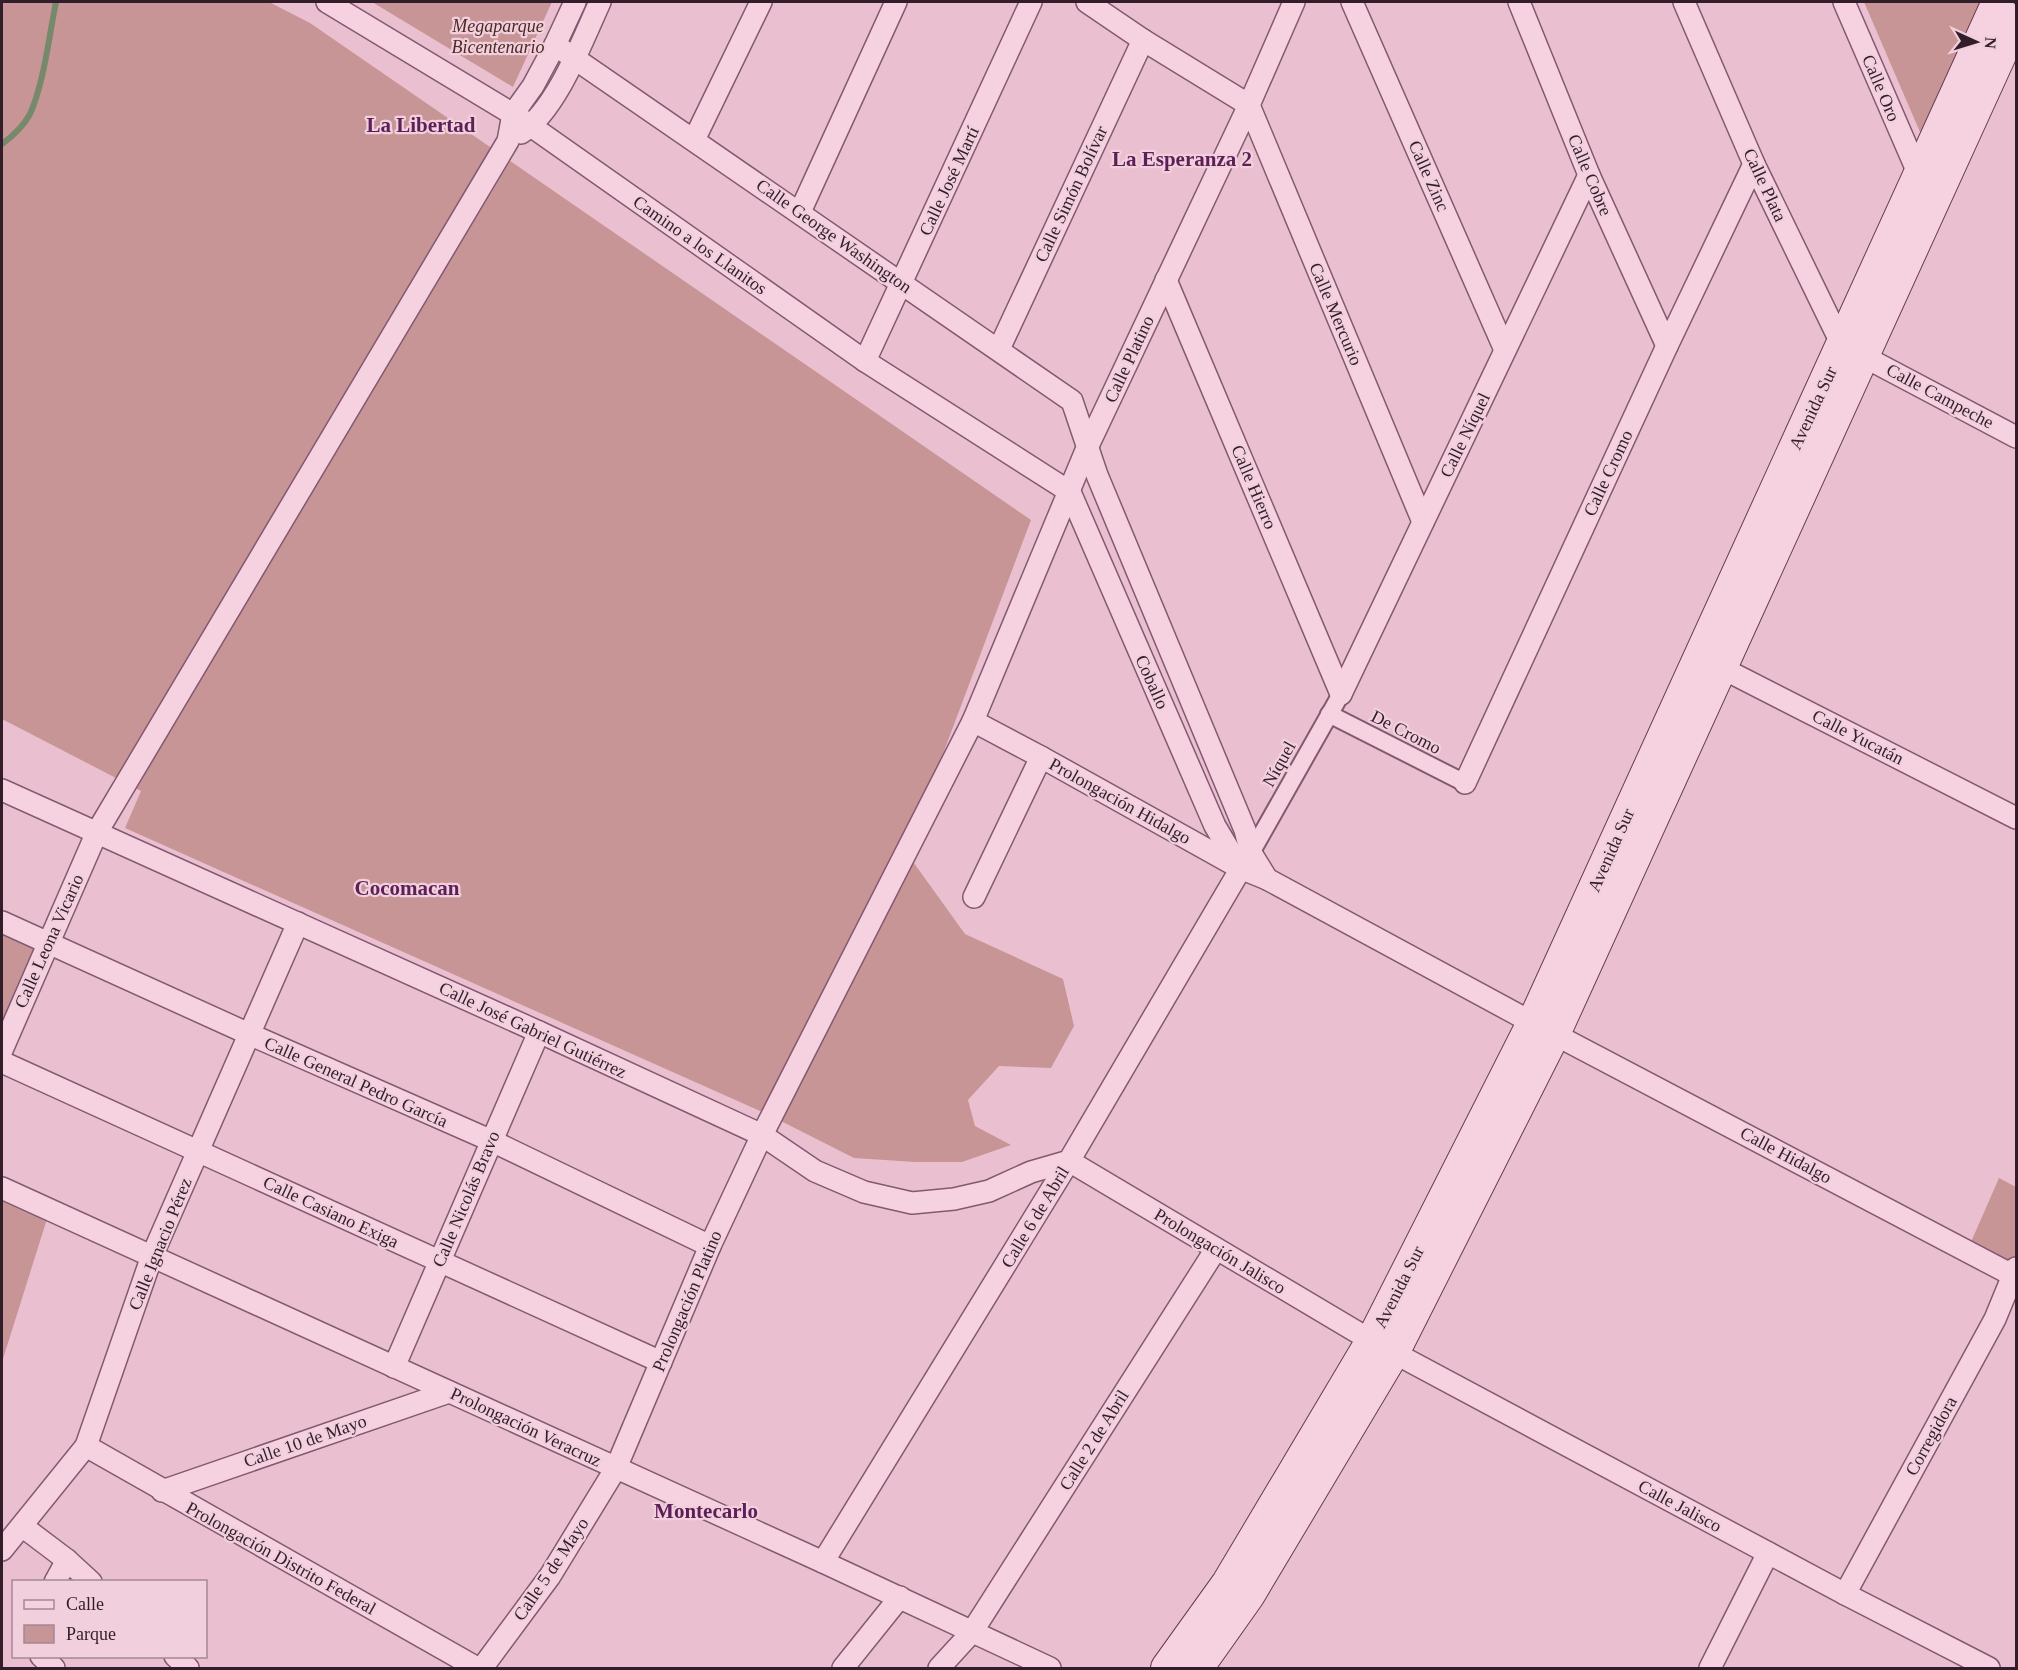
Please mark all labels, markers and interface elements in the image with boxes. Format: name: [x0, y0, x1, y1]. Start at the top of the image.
north arrow: [1946, 12, 2006, 72]
park label: Megaparque Bicentenario: [451, 16, 544, 57]
text: N: [1982, 37, 1999, 50]
street label: Calle Oro: [1858, 52, 1904, 124]
district label: La Libertad: [366, 113, 476, 137]
street label: Calle José Martí: [915, 123, 983, 239]
street label: Calle Simón Bolívar: [1031, 123, 1111, 265]
street label: Calle Cobre: [1564, 131, 1616, 219]
street label: Calle Zinc: [1405, 137, 1453, 215]
street label: Calle Plata: [1739, 145, 1791, 225]
district label: La Esperanza 2: [1112, 147, 1252, 171]
street label: Calle George Washington: [753, 175, 915, 297]
street label: Camino a los Llanitos: [629, 191, 771, 299]
street label: Calle Mercurio: [1305, 260, 1367, 368]
street label: Calle Platino: [1100, 312, 1158, 406]
street label: Calle Campeche: [1883, 359, 1997, 433]
street label: Avenida Sur: [1785, 363, 1841, 453]
street label: Calle Níquel: [1436, 390, 1494, 480]
street label: Calle Cromo: [1579, 427, 1637, 519]
street label: Calle Hierro: [1227, 442, 1281, 532]
street label: Coballo: [1131, 652, 1173, 712]
street label: Calle Yucatán: [1809, 705, 1907, 769]
street label: De Cromo: [1368, 706, 1444, 758]
street label: Níquel: [1258, 738, 1300, 790]
street label: Prolongación Hidalgo: [1046, 754, 1194, 848]
street label: Avenida Sur: [1584, 805, 1638, 895]
street label: Calle Leona Vicario: [10, 871, 88, 1011]
district label: Cocomacan: [355, 876, 460, 900]
street label: Calle José Gabriel Gutiérrez: [436, 978, 630, 1082]
street label: Calle General Pedro García: [261, 1033, 451, 1131]
street label: Calle Hidalgo: [1737, 1123, 1835, 1187]
street label: Calle Nicolás Bravo: [428, 1128, 504, 1270]
street label: Calle 6 de Abril: [997, 1163, 1073, 1271]
street label: Calle Casiano Exiga: [260, 1172, 402, 1252]
street label: Calle Ignacio Pérez: [124, 1175, 196, 1313]
street label: Prolongación Jalisco: [1151, 1204, 1289, 1298]
street label: Prolongación Platino: [648, 1227, 726, 1375]
street label: Avenida Sur: [1370, 1243, 1428, 1331]
street label: Prolongación Veracruz: [447, 1383, 605, 1471]
street label: Calle 2 de Abril: [1055, 1386, 1133, 1494]
street label: Corregidora: [1901, 1393, 1961, 1479]
street label: Calle 10 de Mayo: [241, 1411, 369, 1471]
street label: Calle Jalisco: [1635, 1476, 1725, 1536]
street label: Prolongación Distrito Federal: [183, 1497, 379, 1619]
district label: Montecarlo: [654, 1499, 758, 1523]
street label: Calle 5 de Mayo: [509, 1514, 593, 1624]
legend: [12, 1580, 207, 1658]
text: Calle: [66, 1594, 104, 1614]
text: Parque: [66, 1624, 116, 1644]

